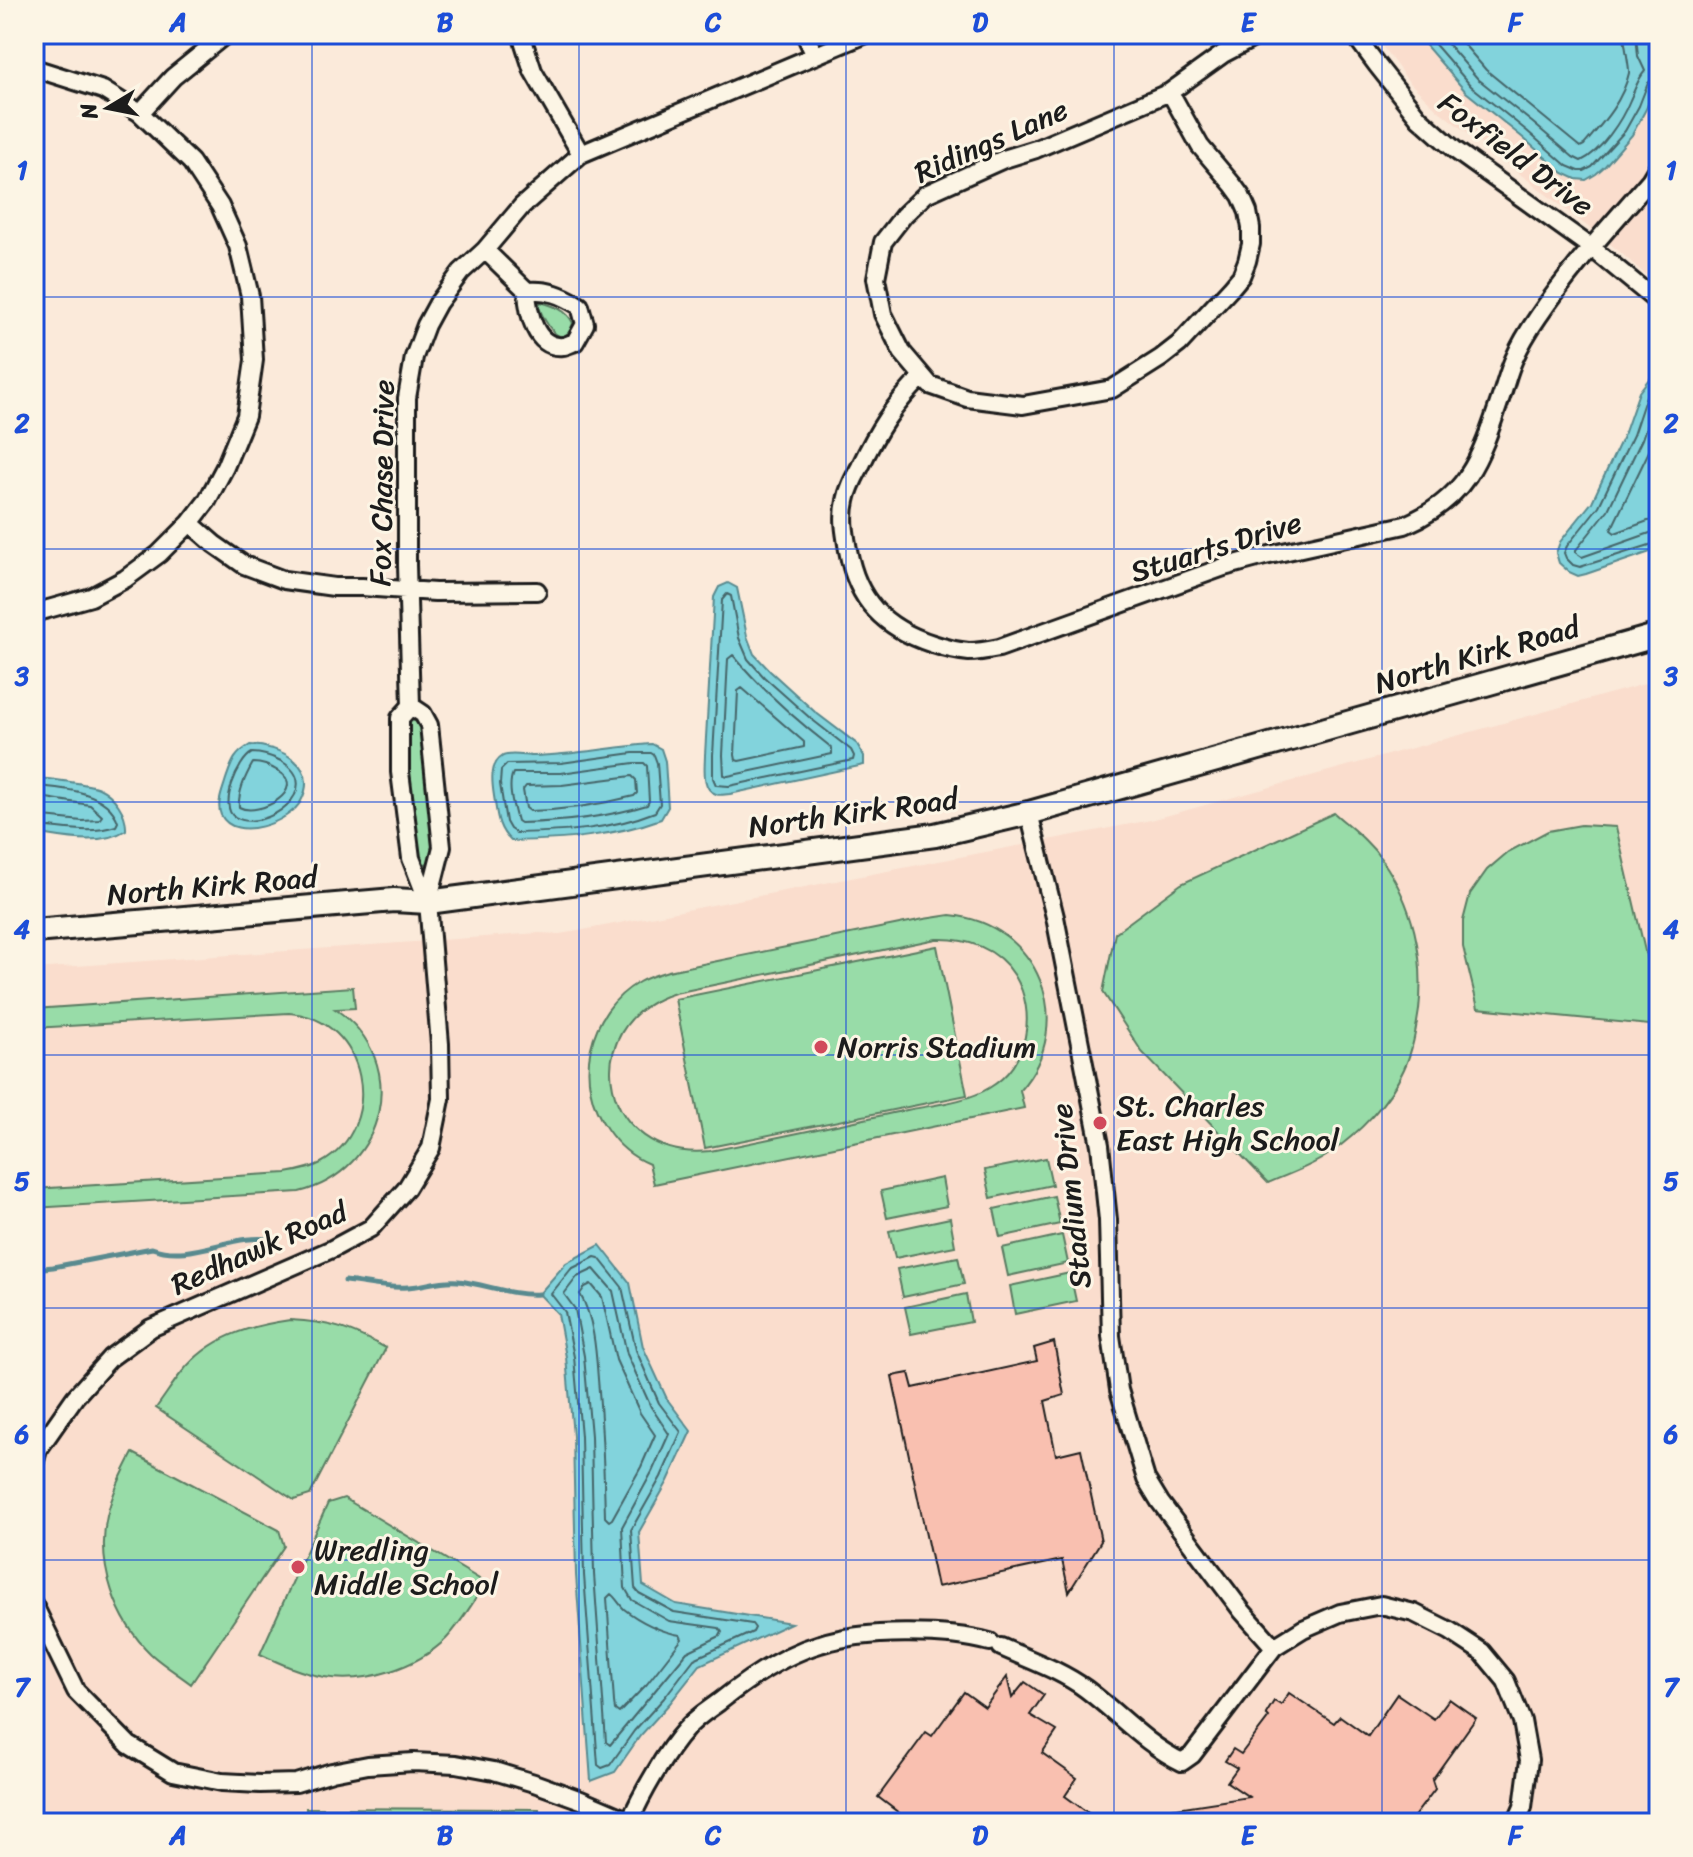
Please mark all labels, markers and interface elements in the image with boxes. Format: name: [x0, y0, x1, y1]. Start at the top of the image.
text: A: [168, 0, 187, 45]
text: B: [437, 0, 454, 45]
text: C: [704, 0, 722, 45]
text: D: [972, 0, 988, 45]
text: E: [1241, 0, 1258, 45]
text: F: [1507, 0, 1524, 45]
north arrow: [68, 68, 148, 148]
street label: Foxfield Drive: [1426, 77, 1606, 231]
street label: Ridings Lane: [905, 83, 1077, 199]
text: N: [68, 100, 109, 123]
text: 1: [16, 147, 28, 193]
text: 1: [1665, 147, 1677, 193]
street label: Fox Chase Drive: [353, 379, 411, 587]
text: 2: [13, 400, 30, 446]
text: 2: [1662, 400, 1679, 446]
street label: Stuarts Drive: [1123, 495, 1309, 599]
street label: North Kirk Road: [1368, 599, 1588, 710]
text: 3: [14, 653, 30, 699]
text: 3: [1663, 653, 1679, 699]
street label: North Kirk Road: [745, 771, 963, 854]
street label: North Kirk Road: [104, 850, 322, 922]
text: 4: [14, 906, 30, 952]
text: 4: [1663, 906, 1679, 952]
place label: Norris Stadium: [837, 1020, 1036, 1074]
marker: Norris Stadium: [812, 1038, 830, 1056]
place label: St. Charles East High School: [1116, 1079, 1341, 1167]
street label: Stadium Drive: [1034, 1101, 1108, 1291]
marker: St. Charles East High School: [1091, 1114, 1109, 1132]
text: 5: [14, 1158, 30, 1204]
text: 5: [1663, 1158, 1679, 1204]
street label: Redhawk Road: [162, 1184, 358, 1311]
text: 6: [14, 1411, 30, 1457]
text: 6: [1663, 1411, 1679, 1457]
place label: Wredling Middle School: [314, 1523, 499, 1611]
marker: Wredling Middle School: [289, 1558, 307, 1576]
text: 7: [15, 1664, 32, 1710]
text: 7: [1664, 1664, 1681, 1710]
text: A: [168, 1812, 187, 1857]
text: B: [437, 1812, 454, 1857]
text: C: [704, 1812, 722, 1857]
text: D: [972, 1812, 988, 1857]
text: E: [1241, 1812, 1258, 1857]
text: F: [1507, 1812, 1524, 1857]

